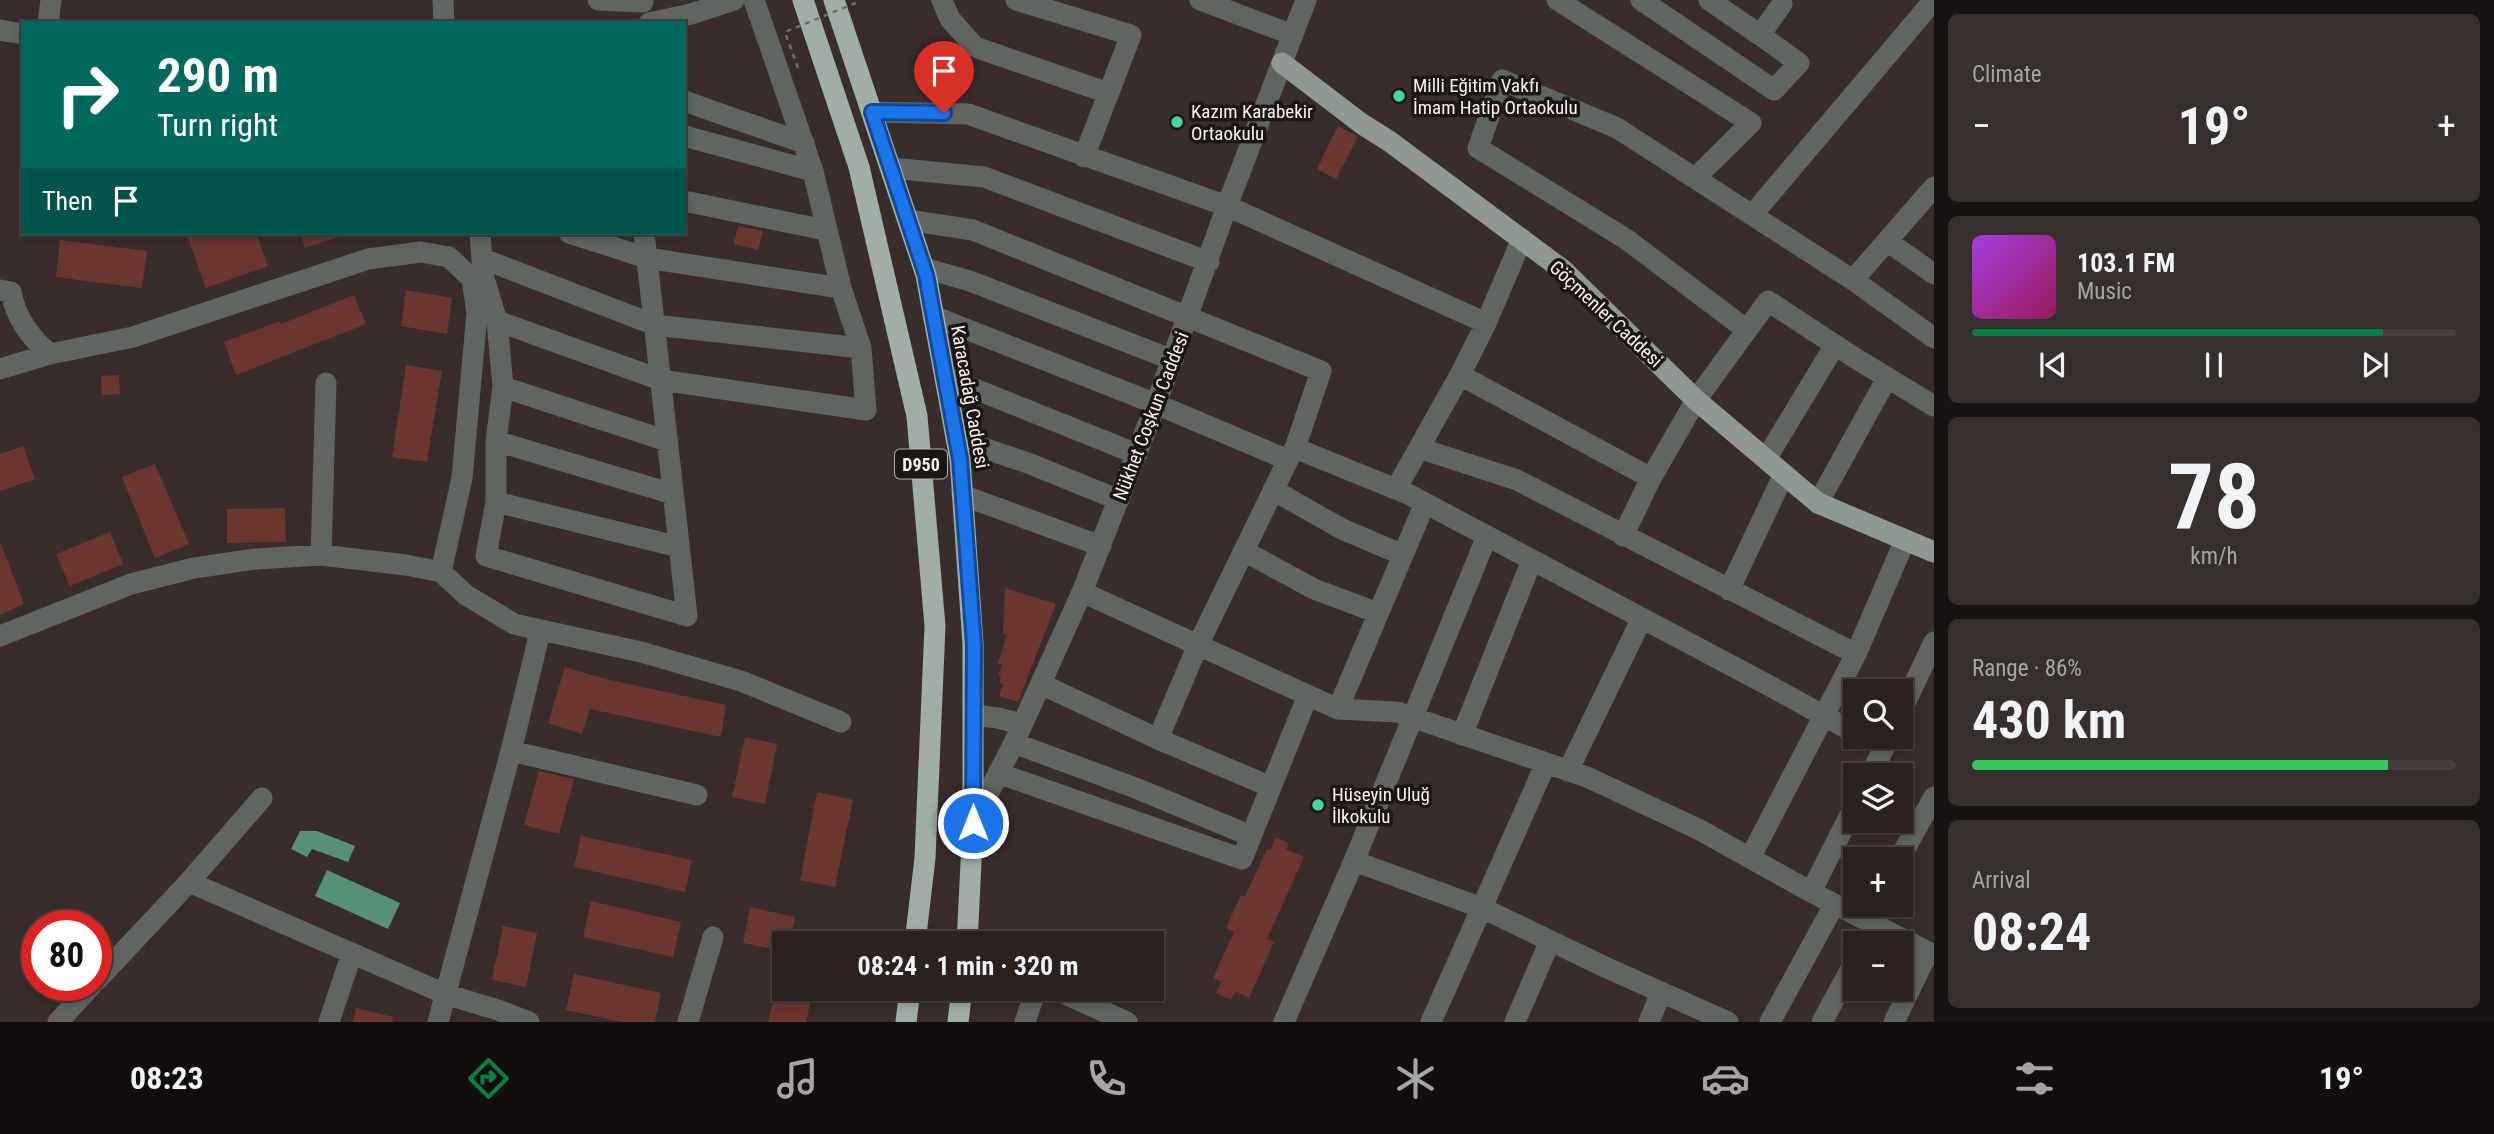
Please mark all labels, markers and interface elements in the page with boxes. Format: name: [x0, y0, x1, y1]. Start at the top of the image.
pin: [914, 41, 974, 113]
text: 290 m: [157, 47, 279, 104]
icon: right: [42, 49, 133, 140]
icon: arrive: [925, 52, 963, 90]
text: Climate: [1972, 61, 2042, 88]
place label: Milli Eğitim Vakfı İmam Hatip Ortaokulu: [1413, 74, 1578, 119]
marker: Milli Eğitim Vakfı İmam Hatip Ortaokulu: [1391, 88, 1407, 104]
text: 19°: [2178, 96, 2250, 157]
place label: Kazım Karabekir Ortaokulu: [1191, 100, 1313, 145]
text: −: [1972, 104, 1991, 148]
text: +: [2437, 104, 2456, 148]
text: Turn right: [157, 106, 278, 144]
marker: Kazım Karabekir Ortaokulu: [1169, 114, 1185, 130]
icon: arrive: [107, 182, 145, 220]
text: Then: [42, 186, 93, 216]
text: 103.1 FM: [2077, 248, 2175, 278]
street label: Göçmenler Caddesi: [1545, 256, 1667, 372]
text: Music: [2077, 278, 2132, 305]
street label: Karacadağ Caddesi: [946, 324, 994, 470]
street label: Nükhet Coşkun Caddesi: [1108, 329, 1194, 503]
icon: previous: [2034, 346, 2072, 384]
icon: pause: [2195, 346, 2233, 384]
icon: next: [2356, 346, 2394, 384]
text: 78: [2168, 444, 2260, 550]
road number: D950: [895, 450, 947, 478]
text: km/h: [2190, 543, 2238, 570]
text: Range · 86%: [1972, 655, 2082, 682]
map controls: [1843, 679, 1913, 1001]
button: search: [1843, 679, 1913, 749]
text: 430 km: [1972, 690, 2126, 751]
button: layers: [1843, 763, 1913, 833]
place label: Hüseyin Uluğ İlkokulu: [1332, 783, 1430, 828]
position arrow: [936, 786, 1010, 860]
marker: Hüseyin Uluğ İlkokulu: [1310, 797, 1326, 813]
button: +: [1843, 847, 1913, 917]
text: Arrival: [1972, 867, 2031, 894]
text: 08:24: [1972, 902, 2091, 963]
speed limit sign: 80: [21, 910, 112, 1001]
button: −: [1843, 931, 1913, 1001]
text: 08:24 · 1 min · 320 m: [858, 951, 1078, 981]
icon: directions: [464, 1054, 513, 1103]
icon: music: [773, 1054, 822, 1103]
icon: phone: [1082, 1054, 1131, 1103]
icon: climate: [1391, 1054, 1440, 1103]
icon: car: [1701, 1054, 1750, 1103]
icon: filters: [2010, 1054, 2059, 1103]
text: 08:23: [130, 1059, 204, 1097]
text: 19°: [2319, 1059, 2364, 1097]

